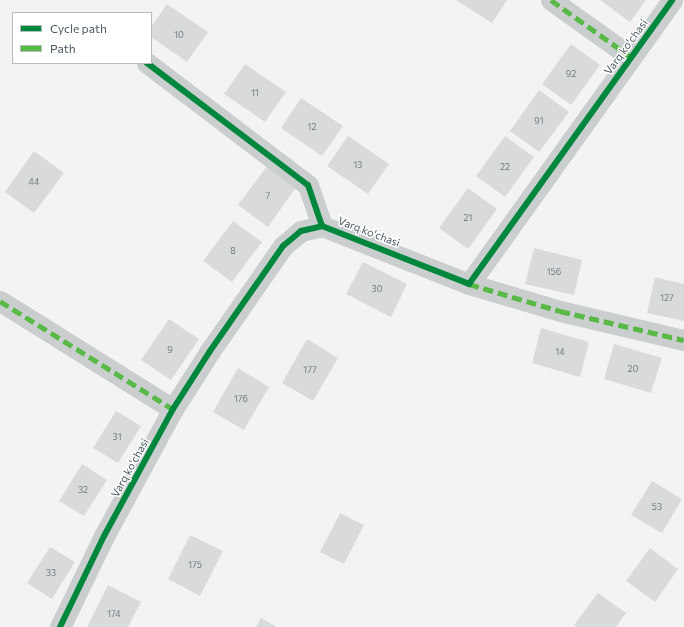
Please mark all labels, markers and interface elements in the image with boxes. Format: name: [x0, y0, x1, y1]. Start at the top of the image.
legend: [12, 12, 152, 64]
street label: Varq ko'chasi: [601, 17, 651, 77]
text: Cycle path: [50, 21, 107, 35]
house number: 10: [174, 30, 184, 40]
text: Path: [50, 41, 76, 55]
house number: 92: [566, 69, 576, 79]
house number: 11: [251, 88, 259, 98]
house number: 91: [534, 116, 544, 126]
house number: 12: [308, 122, 316, 132]
house number: 13: [354, 160, 362, 170]
house number: 22: [500, 162, 510, 172]
house number: 44: [29, 177, 39, 187]
house number: 7: [266, 191, 270, 201]
house number: 21: [464, 213, 472, 223]
street label: Varq ko'chasi: [336, 214, 402, 250]
house number: 8: [230, 246, 236, 256]
house number: 156: [547, 267, 561, 277]
house number: 30: [371, 284, 383, 294]
house number: 127: [660, 293, 674, 303]
house number: 9: [167, 345, 173, 355]
house number: 14: [555, 347, 565, 357]
house number: 20: [628, 364, 638, 374]
house number: 177: [303, 365, 317, 375]
house number: 176: [234, 394, 248, 404]
house number: 31: [113, 432, 121, 442]
street label: Varq ko'chasi: [108, 436, 152, 500]
house number: 32: [78, 485, 88, 495]
house number: 53: [652, 502, 662, 512]
house number: 175: [188, 560, 202, 570]
house number: 33: [46, 568, 56, 578]
house number: 174: [107, 609, 121, 619]

